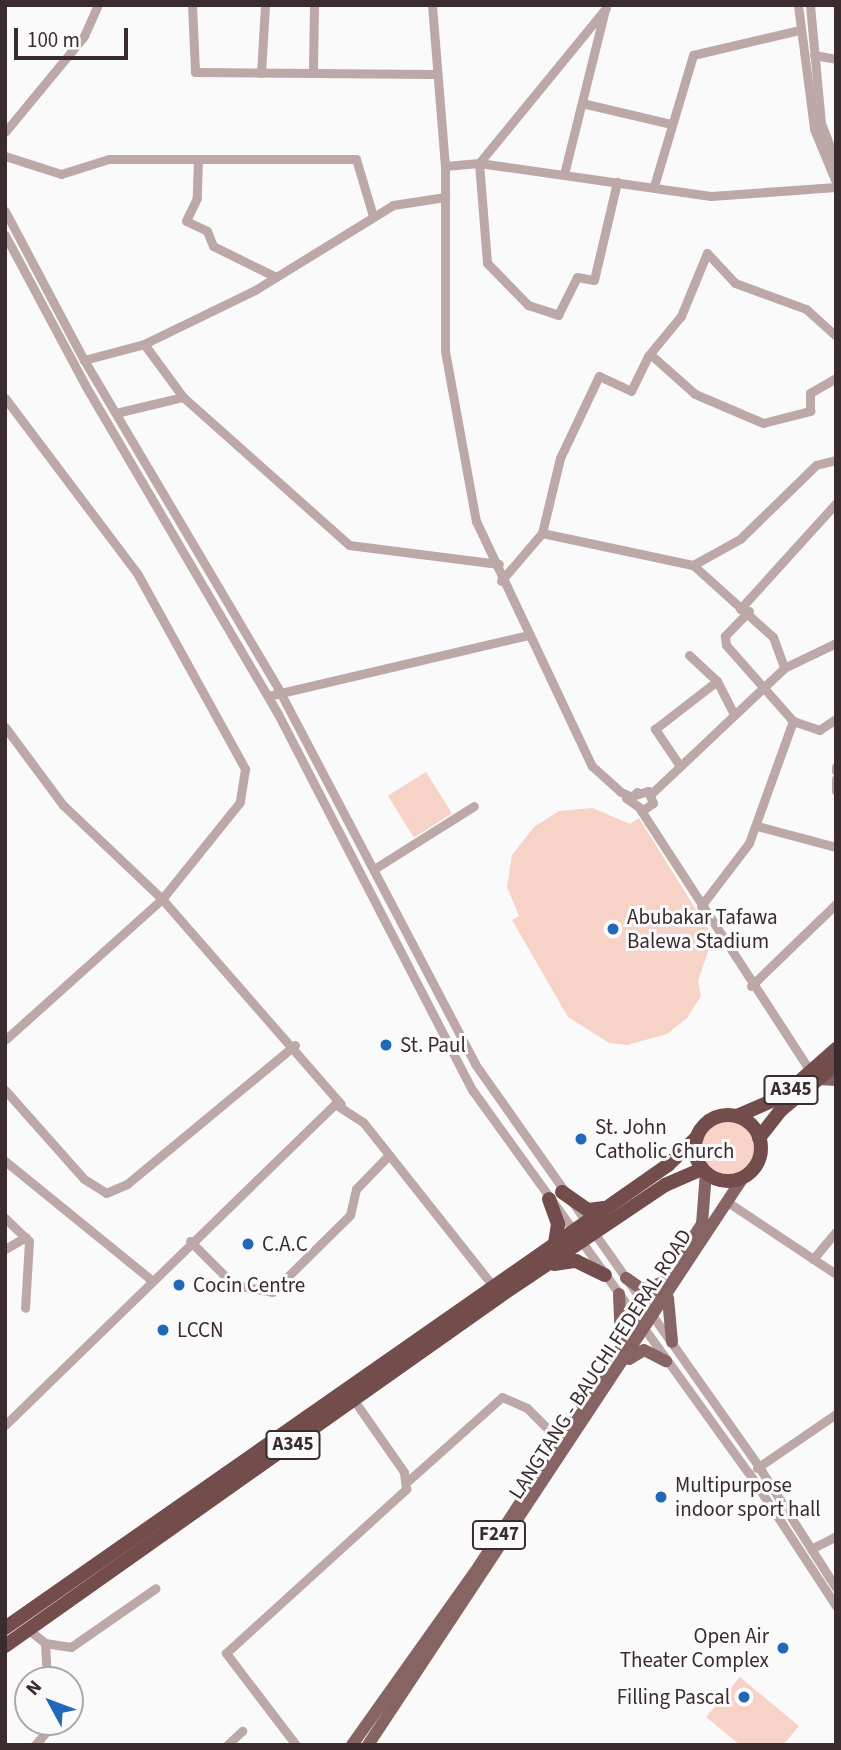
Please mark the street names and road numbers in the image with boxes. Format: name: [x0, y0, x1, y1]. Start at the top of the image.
road number: A345: [763, 1074, 819, 1106]
street label: LANGTANG - BAUCHI FEDERAL ROAD: [503, 1224, 697, 1504]
road number: A345: [265, 1429, 321, 1460]
road number: F247: [471, 1520, 527, 1550]

